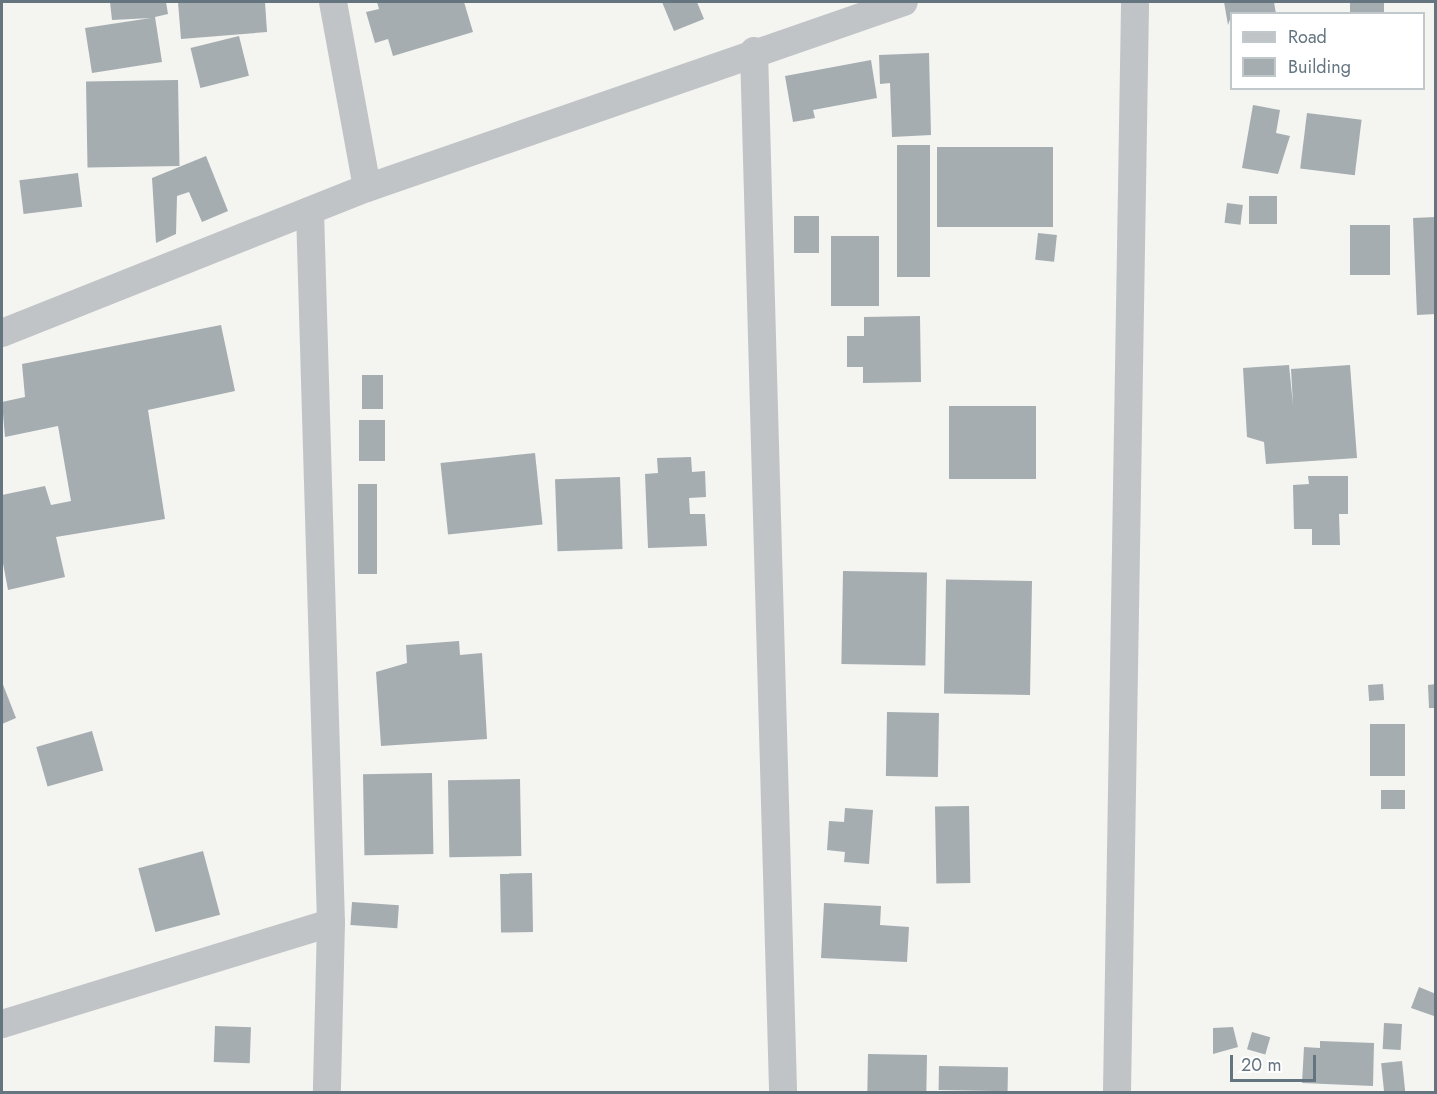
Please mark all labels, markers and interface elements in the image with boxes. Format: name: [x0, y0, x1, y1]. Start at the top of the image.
legend: [1230, 12, 1425, 90]
text: Road: [1288, 24, 1327, 50]
text: Building: [1288, 54, 1351, 80]
scale bar: [1233, 1043, 1318, 1081]
text: 20 m: [1241, 1052, 1281, 1078]

